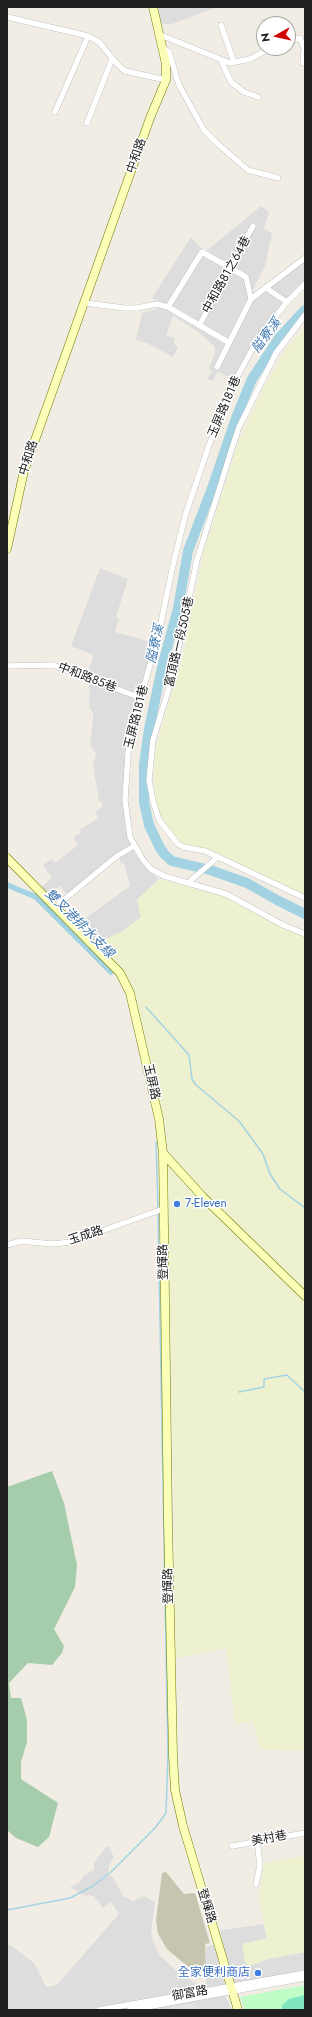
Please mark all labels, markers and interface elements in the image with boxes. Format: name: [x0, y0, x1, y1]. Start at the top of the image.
north arrow: [256, 16, 296, 56]
text: N: [257, 32, 274, 43]
street label: 中和路: [124, 137, 150, 175]
street label: 中和路81之64巷: [200, 234, 254, 316]
water label: 隘寮溪: [249, 316, 285, 356]
street label: 玉屏路181巷: [206, 374, 244, 440]
street label: 中和路: [17, 439, 41, 477]
street label: 富頂路一段505巷: [163, 595, 197, 689]
water label: 隘寮溪: [144, 623, 168, 665]
street label: 中和路85巷: [56, 660, 118, 696]
street label: 玉屏路181巷: [122, 684, 152, 750]
water label: 雙叉港排水支線: [41, 886, 117, 962]
street label: 玉屏路: [140, 1063, 162, 1101]
place label: 7-Eleven: [185, 1197, 227, 1211]
marker: 7-Eleven: [172, 1199, 182, 1209]
street label: 玉成路: [67, 1224, 105, 1248]
street label: 登輝路: [156, 1244, 172, 1280]
street label: 登輝路: [161, 1568, 177, 1604]
street label: 美村巷: [250, 1828, 288, 1850]
street label: 登輝路: [194, 1887, 218, 1925]
place label: 全家便利商店: [178, 1966, 250, 1980]
marker: 全家便利商店: [253, 1968, 263, 1978]
street label: 御富路: [171, 1984, 209, 2004]

